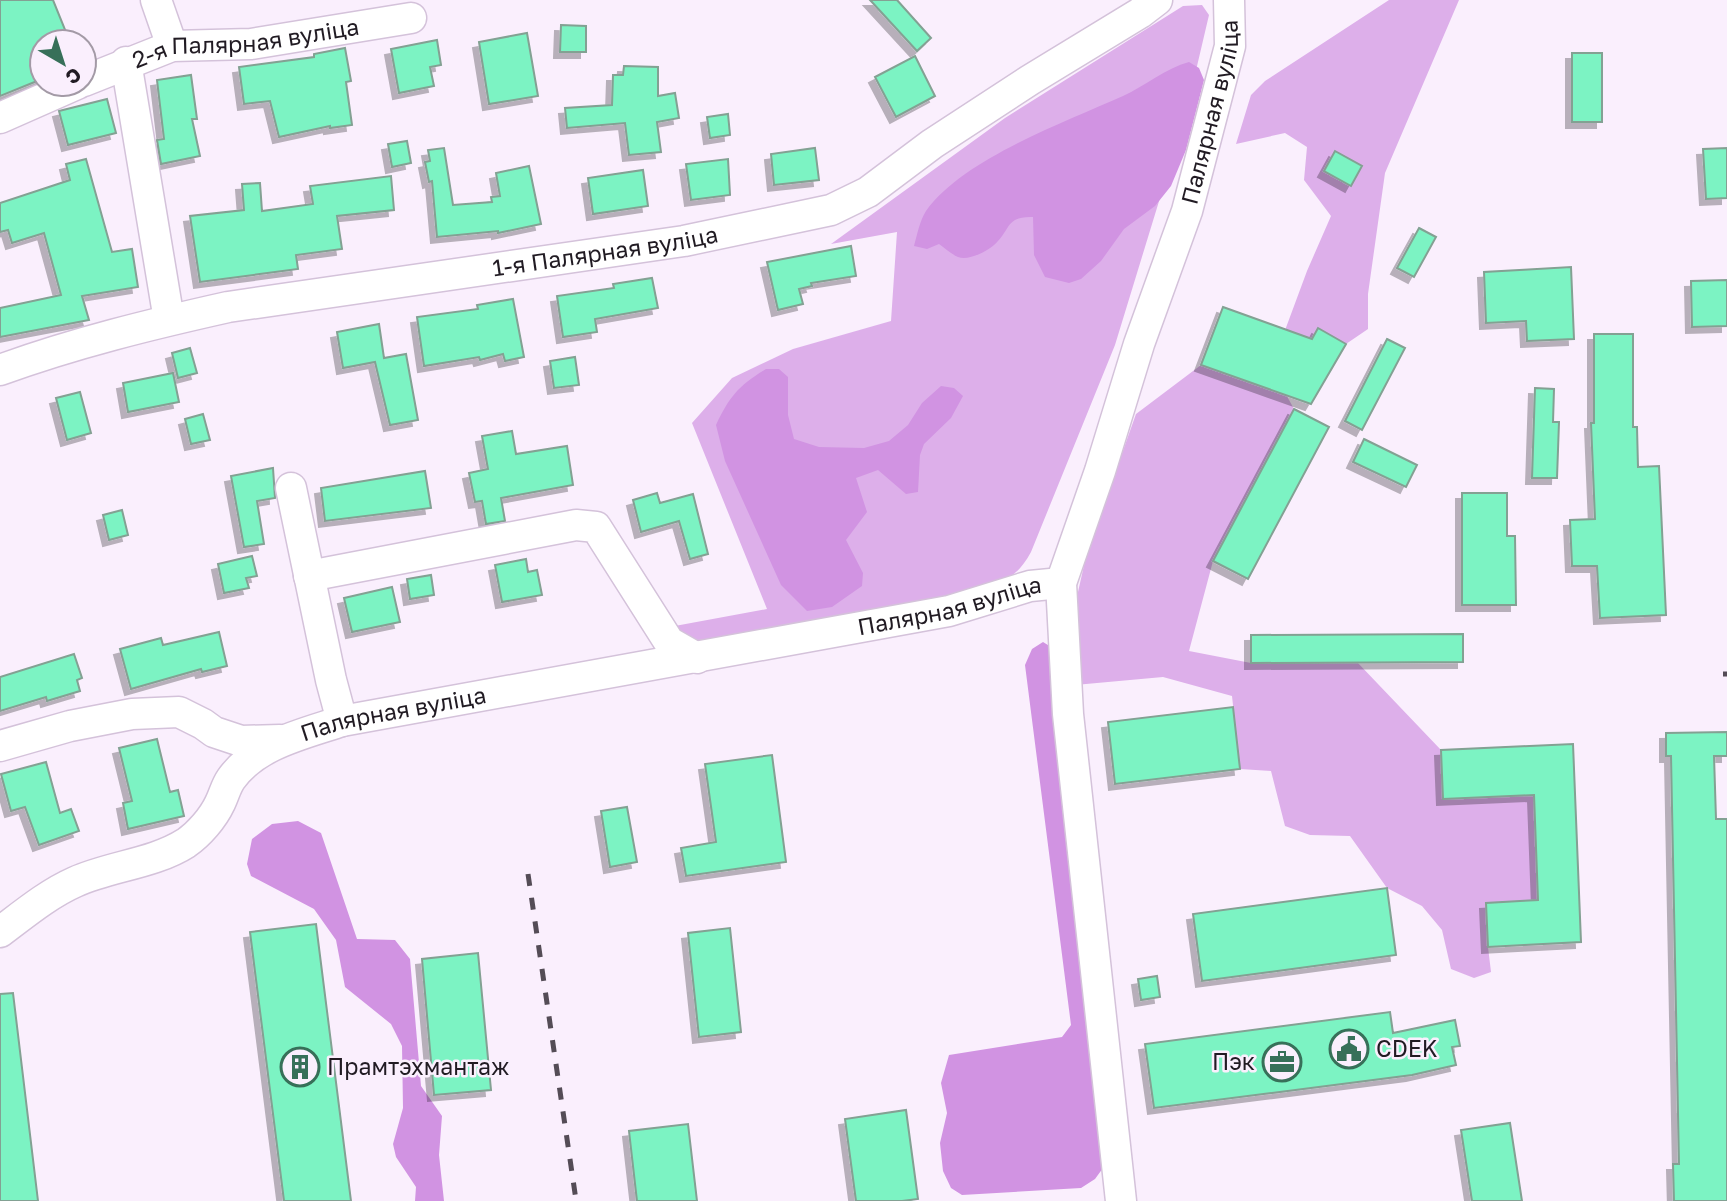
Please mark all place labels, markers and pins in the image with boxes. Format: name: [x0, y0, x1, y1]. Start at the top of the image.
public building icon: CDEK: [1328, 1028, 1370, 1070]
place label: CDEK: [1376, 1034, 1438, 1062]
office icon: Пэк: [1261, 1041, 1303, 1083]
building icon: Прамтэхмантаж: [279, 1046, 321, 1088]
place label: Пэк: [1212, 1047, 1255, 1075]
place label: Прамтэхмантаж: [327, 1052, 510, 1080]

